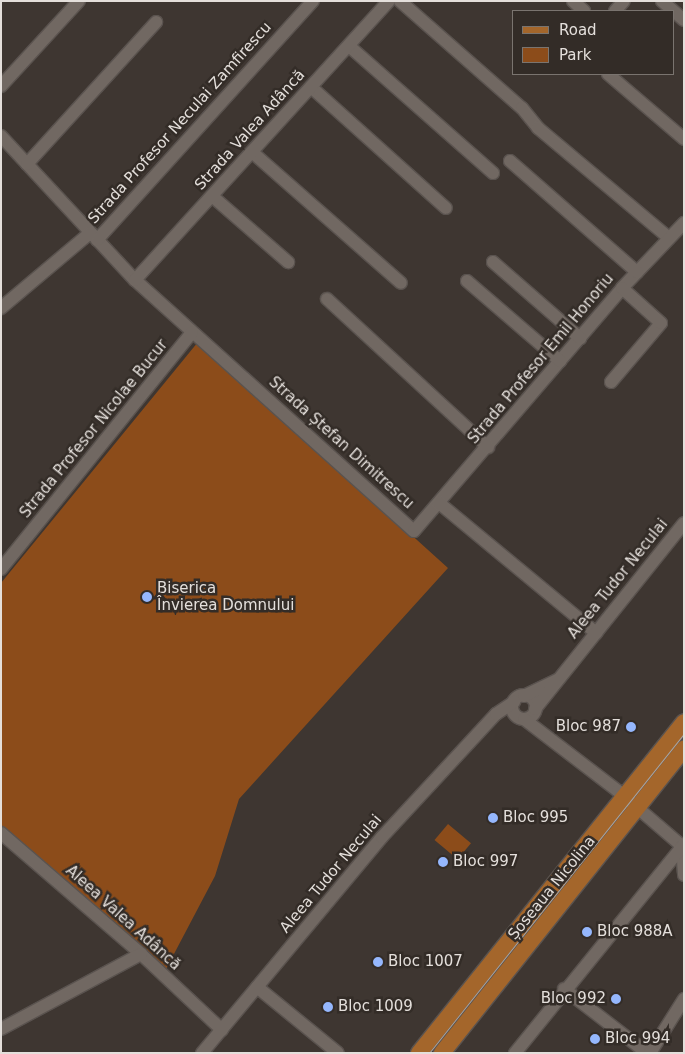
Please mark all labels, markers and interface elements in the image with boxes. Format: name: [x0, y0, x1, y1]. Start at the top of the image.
legend: [512, 10, 675, 75]
street label: Strada Profesor Neculai Zamfirescu: [85, 18, 275, 228]
text: Road: [559, 21, 597, 39]
text: Park: [559, 46, 591, 64]
street label: Strada Valea Adâncă: [191, 66, 309, 194]
street label: Strada Profesor Emil Honoriu: [464, 270, 618, 448]
street label: Strada Profesor Nicolae Bucur: [16, 336, 172, 522]
street label: Strada Ștefan Dimitrescu: [265, 373, 417, 513]
street label: Aleea Tudor Neculai: [564, 516, 672, 642]
place label: Biserica Învierea Domnului: [157, 579, 294, 614]
marker: Biserica Învierea Domnului: [141, 591, 153, 603]
place label: Bloc 987: [556, 718, 621, 736]
marker: Bloc 987: [625, 721, 637, 733]
place label: Bloc 995: [503, 809, 568, 827]
street label: Aleea Tudor Neculai: [276, 811, 386, 937]
marker: Bloc 995: [487, 812, 499, 824]
street label: Șoseaua Nicolina: [505, 833, 599, 943]
place label: Bloc 997: [453, 853, 518, 871]
marker: Bloc 997: [437, 856, 449, 868]
street label: Aleea Valea Adâncă: [62, 862, 184, 974]
place label: Bloc 988A: [597, 923, 673, 941]
marker: Bloc 988A: [581, 926, 593, 938]
place label: Bloc 1007: [388, 953, 463, 971]
marker: Bloc 1007: [372, 956, 384, 968]
place label: Bloc 992: [541, 990, 606, 1008]
marker: Bloc 992: [610, 993, 622, 1005]
place label: Bloc 1009: [338, 998, 413, 1016]
marker: Bloc 1009: [322, 1001, 334, 1013]
place label: Bloc 994: [605, 1030, 670, 1048]
marker: Bloc 994: [589, 1033, 601, 1045]

